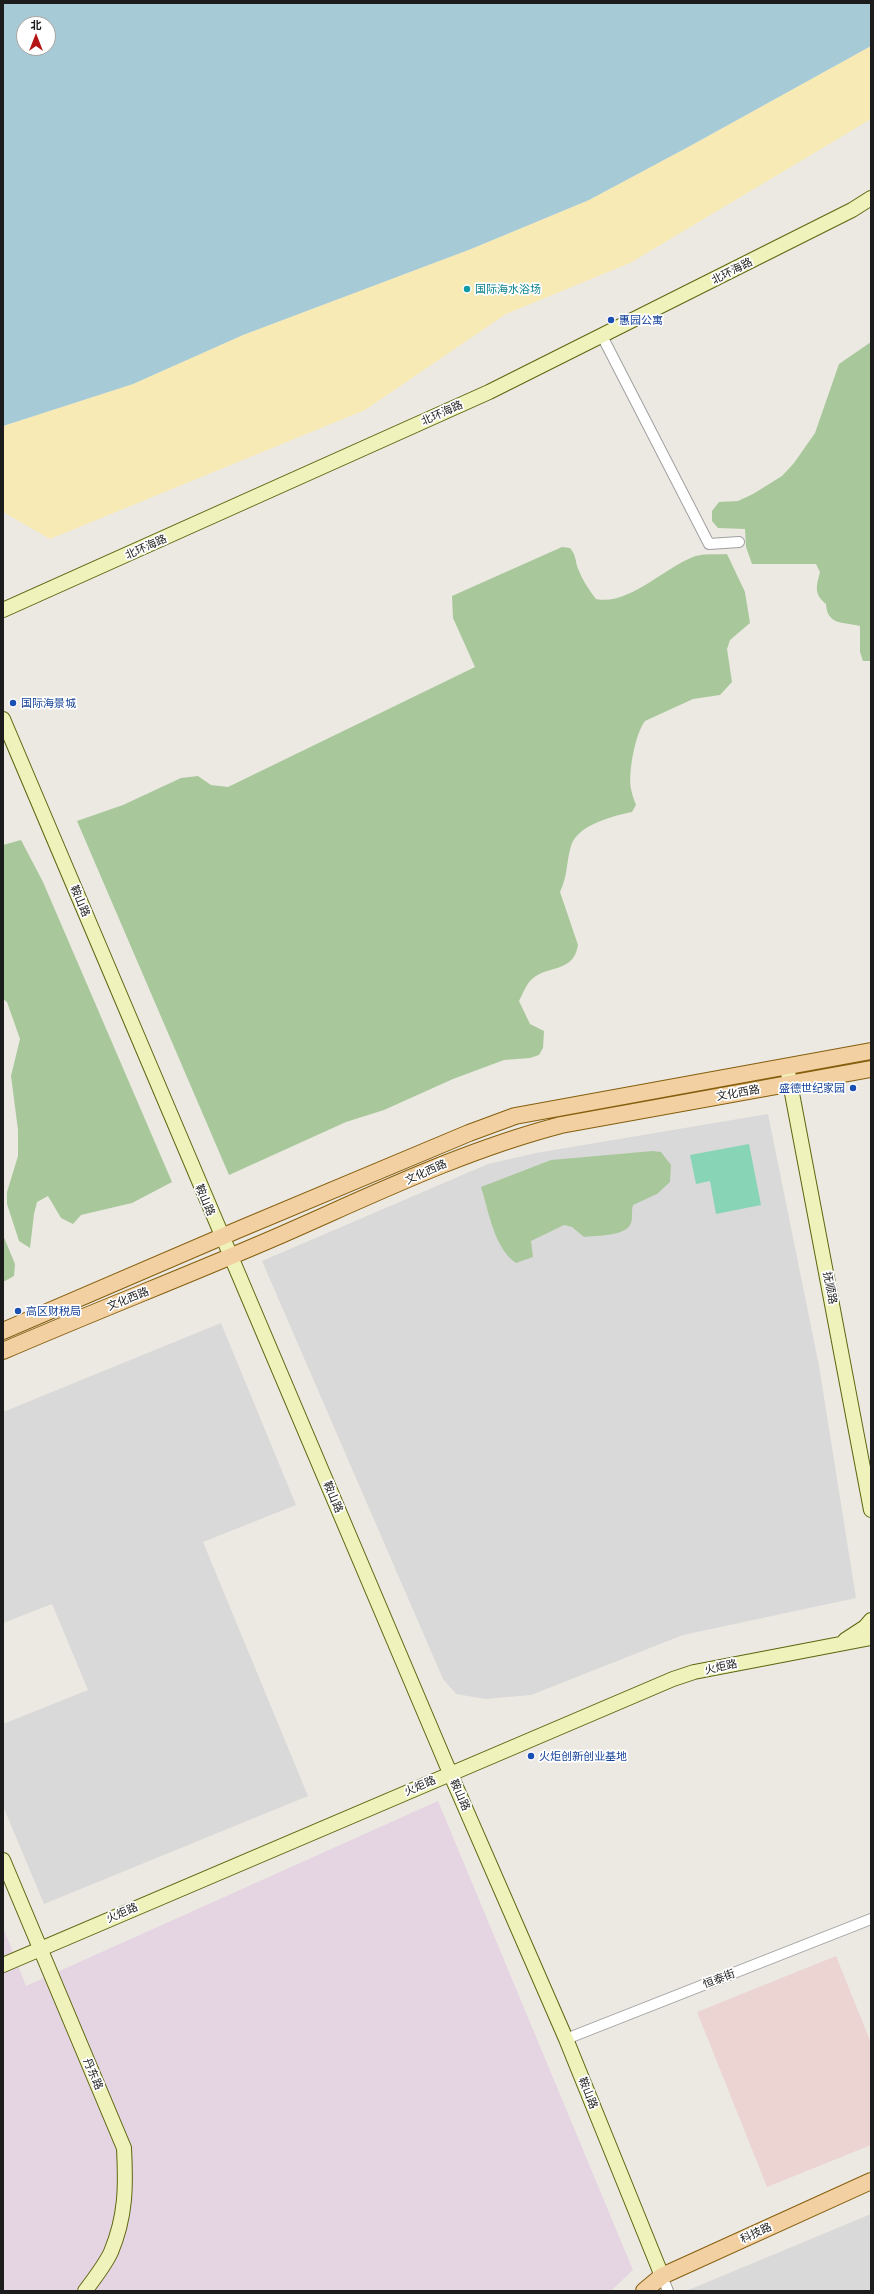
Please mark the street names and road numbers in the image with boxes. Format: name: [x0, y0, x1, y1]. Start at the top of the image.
street label: 北环海路: [709, 255, 755, 287]
street label: 北环海路: [419, 398, 465, 428]
street label: 北环海路: [123, 532, 169, 562]
street label: 鞍山路: [67, 883, 93, 919]
street label: 文化西路: [715, 1083, 761, 1103]
street label: 文化西路: [403, 1157, 449, 1187]
street label: 鞍山路: [192, 1182, 218, 1218]
street label: 抚顺路: [820, 1271, 840, 1305]
street label: 文化西路: [105, 1285, 151, 1313]
street label: 鞍山路: [320, 1479, 346, 1515]
street label: 火炬路: [703, 1657, 739, 1677]
street label: 火炬路: [402, 1773, 438, 1799]
street label: 鞍山路: [447, 1777, 473, 1813]
street label: 火炬路: [104, 1900, 140, 1926]
street label: 恒泰街: [701, 1967, 737, 1991]
street label: 丹东路: [80, 2056, 106, 2092]
street label: 鞍山路: [576, 2075, 600, 2111]
street label: 科技路: [738, 2220, 774, 2246]

